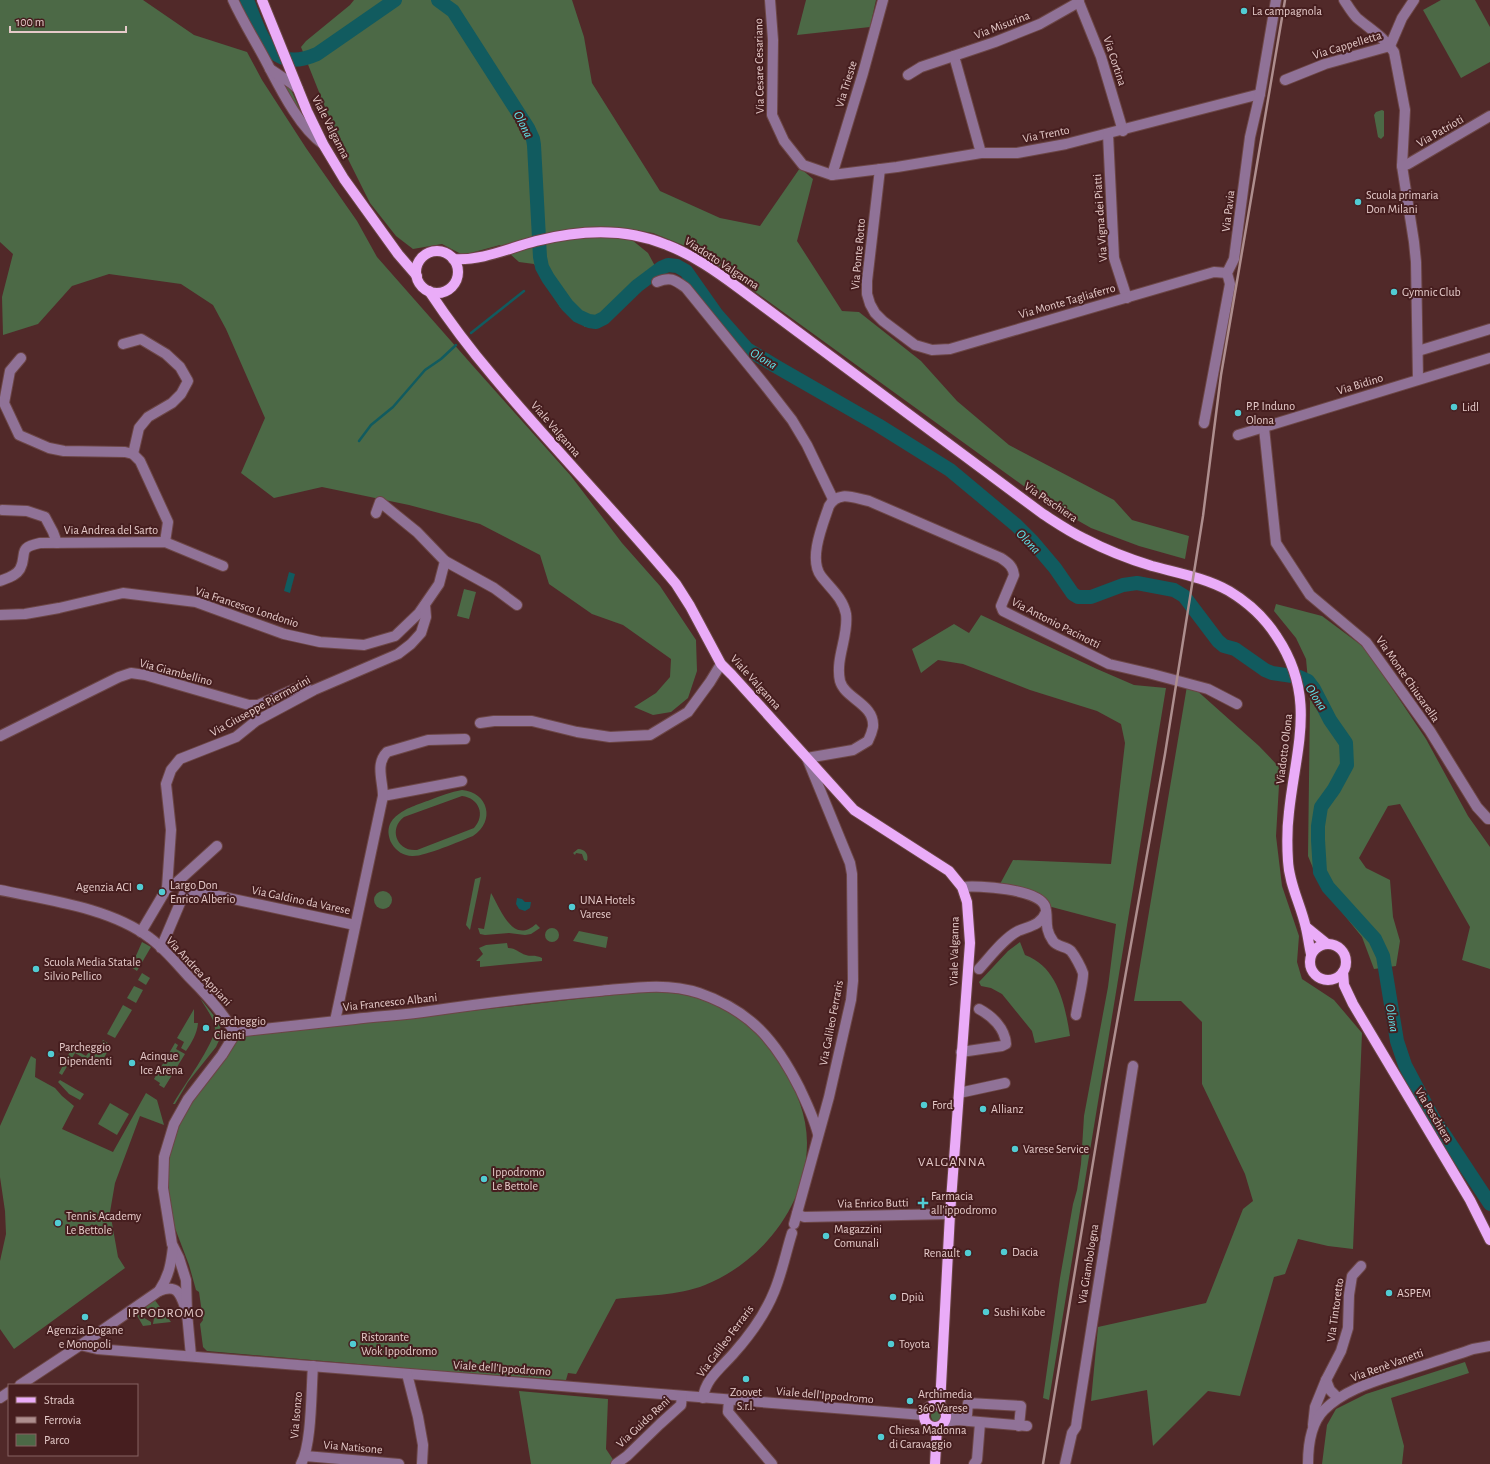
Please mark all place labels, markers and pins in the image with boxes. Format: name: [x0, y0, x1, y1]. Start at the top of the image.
place label: La campagnola: [1252, 5, 1323, 17]
marker: La campagnola: [1239, 6, 1249, 16]
place label: Scuola primaria Don Milani: [1366, 189, 1439, 215]
marker: Scuola primaria Don Milani: [1353, 197, 1363, 207]
place label: Gymnic Club: [1402, 286, 1461, 299]
marker: Gymnic Club: [1389, 287, 1399, 297]
place label: P.P. Induno Olona: [1246, 400, 1295, 426]
place label: Lidl: [1462, 401, 1479, 413]
marker: Lidl: [1449, 402, 1459, 412]
marker: P.P. Induno Olona: [1233, 408, 1243, 418]
place label: Largo Don Enrico Alberio: [170, 879, 235, 905]
place label: Agenzia ACI: [76, 881, 132, 893]
marker: Agenzia ACI: [135, 882, 145, 892]
marker: Largo Don Enrico Alberio: [157, 887, 167, 897]
place label: UNA Hotels Varese: [580, 894, 635, 920]
marker: UNA Hotels Varese: [567, 902, 577, 912]
place label: Scuola Media Statale Silvio Pellico: [44, 956, 141, 982]
marker: Scuola Media Statale Silvio Pellico: [31, 964, 41, 974]
place label: Parcheggio Clienti: [214, 1015, 266, 1041]
marker: Parcheggio Clienti: [201, 1023, 211, 1033]
place label: Parcheggio Dipendenti: [59, 1041, 112, 1067]
marker: Parcheggio Dipendenti: [46, 1049, 56, 1059]
place label: Acinque Ice Arena: [140, 1050, 184, 1076]
marker: Acinque Ice Arena: [127, 1058, 137, 1068]
place label: Ford: [932, 1099, 953, 1111]
marker: Ford: [919, 1100, 929, 1110]
place label: Allianz: [991, 1103, 1023, 1115]
marker: Allianz: [978, 1104, 988, 1114]
place label: Varese Service: [1023, 1143, 1089, 1155]
marker: Varese Service: [1010, 1144, 1020, 1154]
place label: Ippodromo Le Bettole: [492, 1166, 545, 1192]
marker: Ippodromo Le Bettole: [479, 1174, 489, 1184]
place label: Farmacia all'ippodromo: [931, 1190, 997, 1216]
marker: Farmacia all'ippodromo: [918, 1198, 928, 1208]
place label: Tennis Academy Le Bettole: [66, 1210, 141, 1236]
marker: Tennis Academy Le Bettole: [53, 1218, 63, 1228]
place label: Magazzini Comunali: [834, 1223, 882, 1249]
marker: Magazzini Comunali: [821, 1231, 831, 1241]
place label: Dacia: [1012, 1246, 1039, 1258]
place label: Renault: [924, 1247, 960, 1259]
marker: Dacia: [999, 1247, 1009, 1257]
marker: Renault: [963, 1248, 973, 1258]
place label: ASPEM: [1397, 1287, 1431, 1299]
marker: ASPEM: [1384, 1288, 1394, 1298]
place label: Dpiù: [901, 1291, 924, 1303]
marker: Dpiù: [888, 1292, 898, 1302]
place label: Sushi Kobe: [994, 1306, 1045, 1318]
marker: Sushi Kobe: [981, 1307, 991, 1317]
marker: Agenzia Dogane e Monopoli: [80, 1312, 90, 1322]
place label: Agenzia Dogane e Monopoli: [47, 1324, 123, 1350]
place label: Ristorante Wok Ippodromo: [361, 1331, 437, 1357]
place label: Toyota: [899, 1338, 930, 1351]
marker: Ristorante Wok Ippodromo: [348, 1339, 358, 1349]
marker: Toyota: [886, 1339, 896, 1349]
marker: Zoovet S.r.l.: [741, 1374, 751, 1384]
place label: Zoovet S.r.l.: [730, 1386, 762, 1412]
place label: Archimedia 360 Varese: [918, 1388, 973, 1414]
marker: Archimedia 360 Varese: [905, 1396, 915, 1406]
place label: Chiesa Madonna di Caravaggio: [889, 1424, 967, 1450]
marker: Chiesa Madonna di Caravaggio: [876, 1432, 886, 1442]

